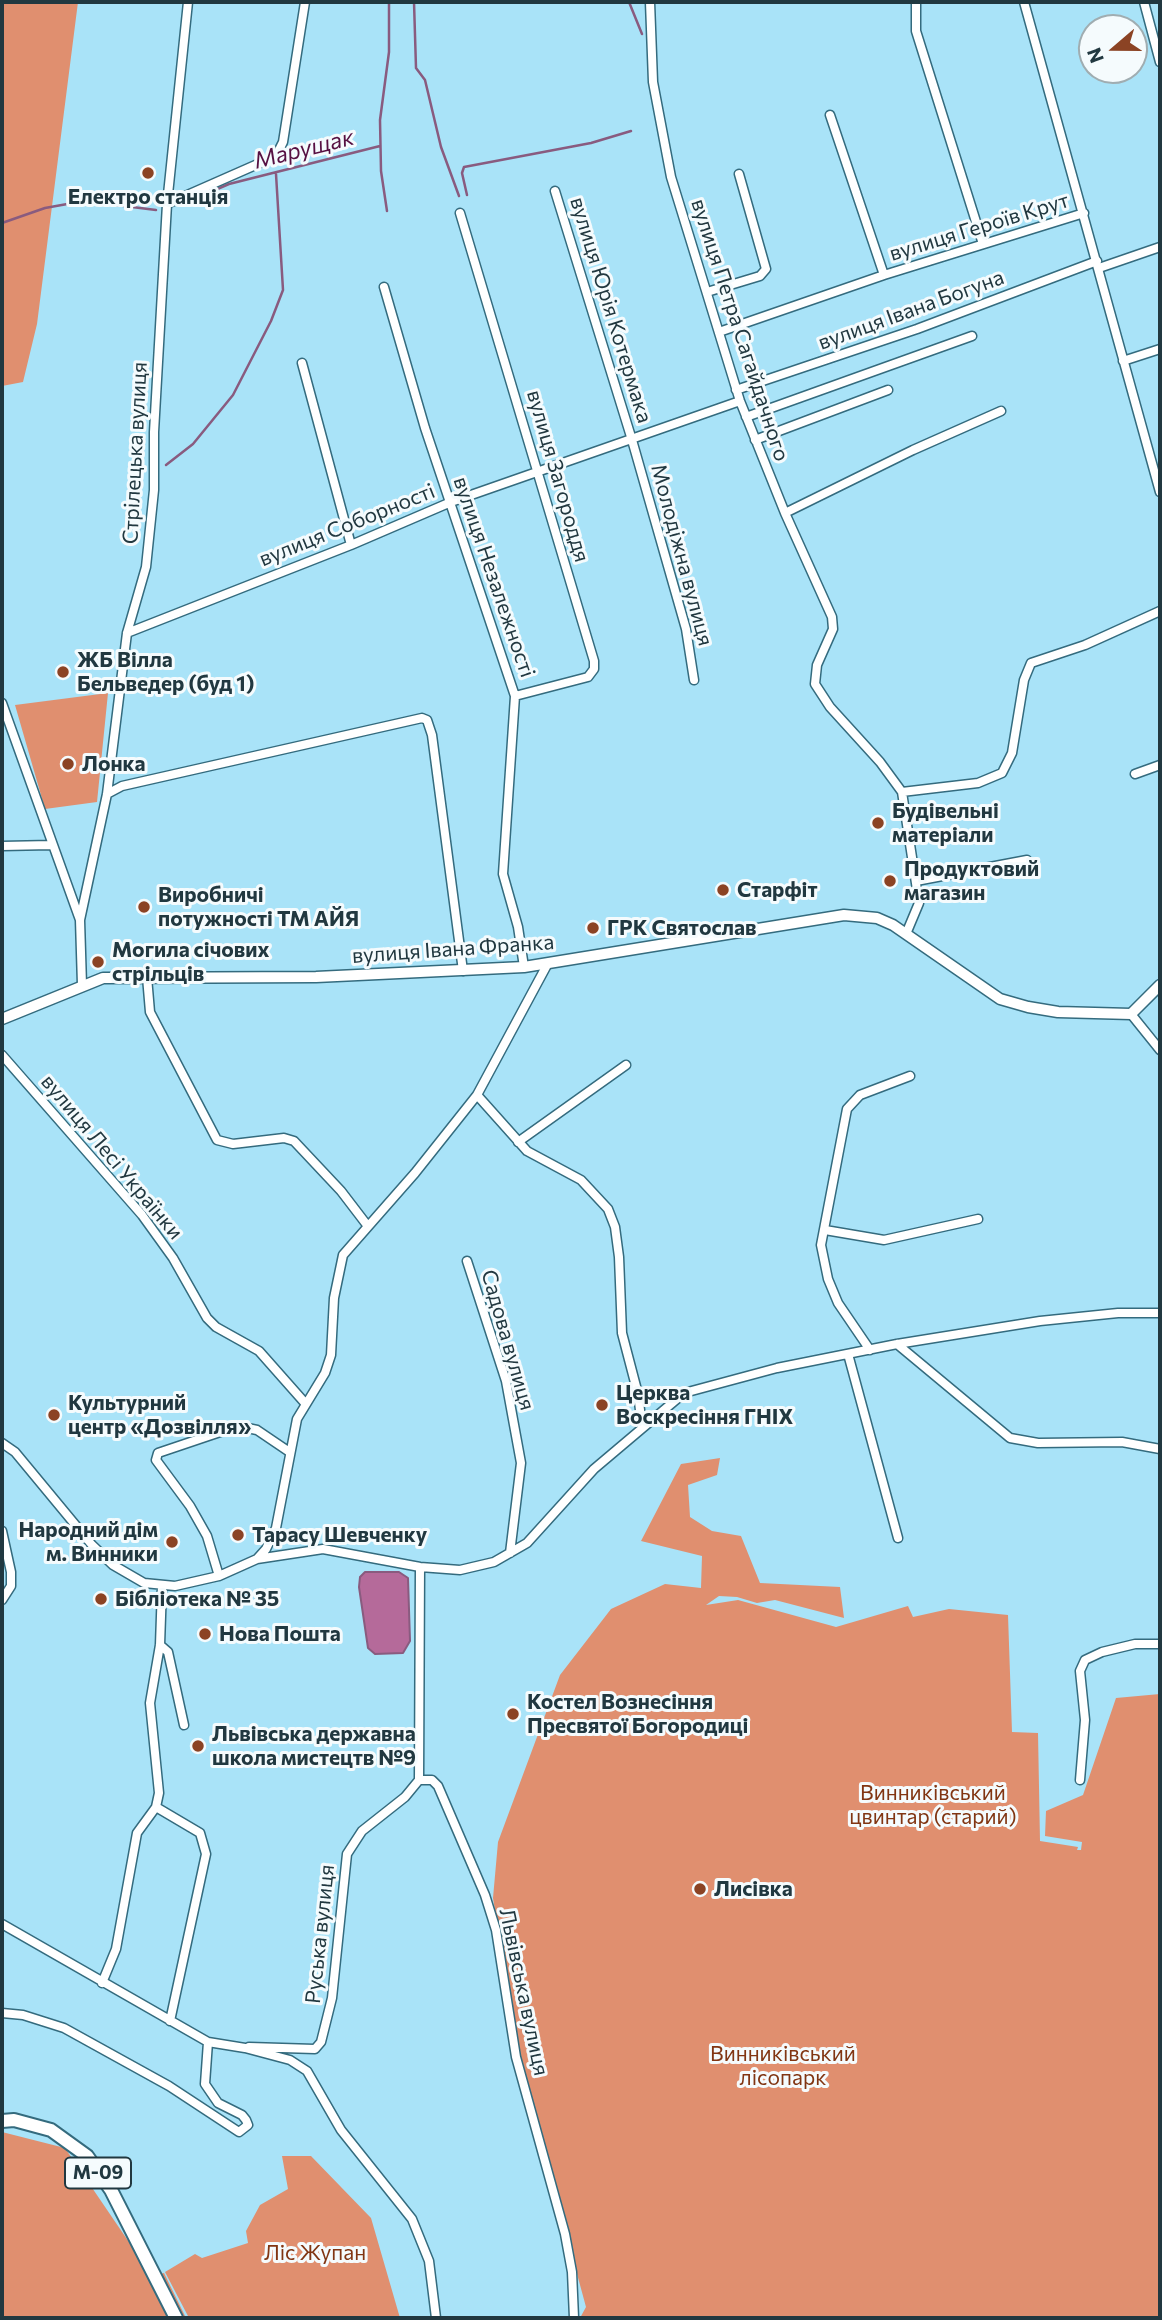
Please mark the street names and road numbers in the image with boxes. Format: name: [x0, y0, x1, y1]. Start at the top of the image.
street label: вулиця Героїв Крут: [886, 188, 1072, 266]
street label: вулиця Юрія Котермака: [565, 194, 657, 426]
street label: вулиця Петра Сагайдачного: [686, 196, 794, 464]
street label: вулиця Івана Богуна: [815, 265, 1007, 355]
street label: Стрілецька вулиця: [118, 361, 152, 545]
street label: вулиця Загороддя: [521, 387, 595, 565]
street label: Молодіжна вулиця: [646, 461, 718, 649]
street label: вулиця Незалежності: [448, 473, 540, 681]
street label: вулиця Соборності: [255, 478, 439, 572]
street label: вулиця Івана Франка: [351, 929, 555, 969]
street label: вулиця Лесі Українки: [36, 1070, 188, 1244]
street label: Садова вулиця: [476, 1267, 540, 1413]
street label: Руська вулиця: [300, 1863, 340, 2005]
street label: Львівська вулиця: [494, 1906, 554, 2078]
road number: М-09: [65, 2158, 131, 2188]

